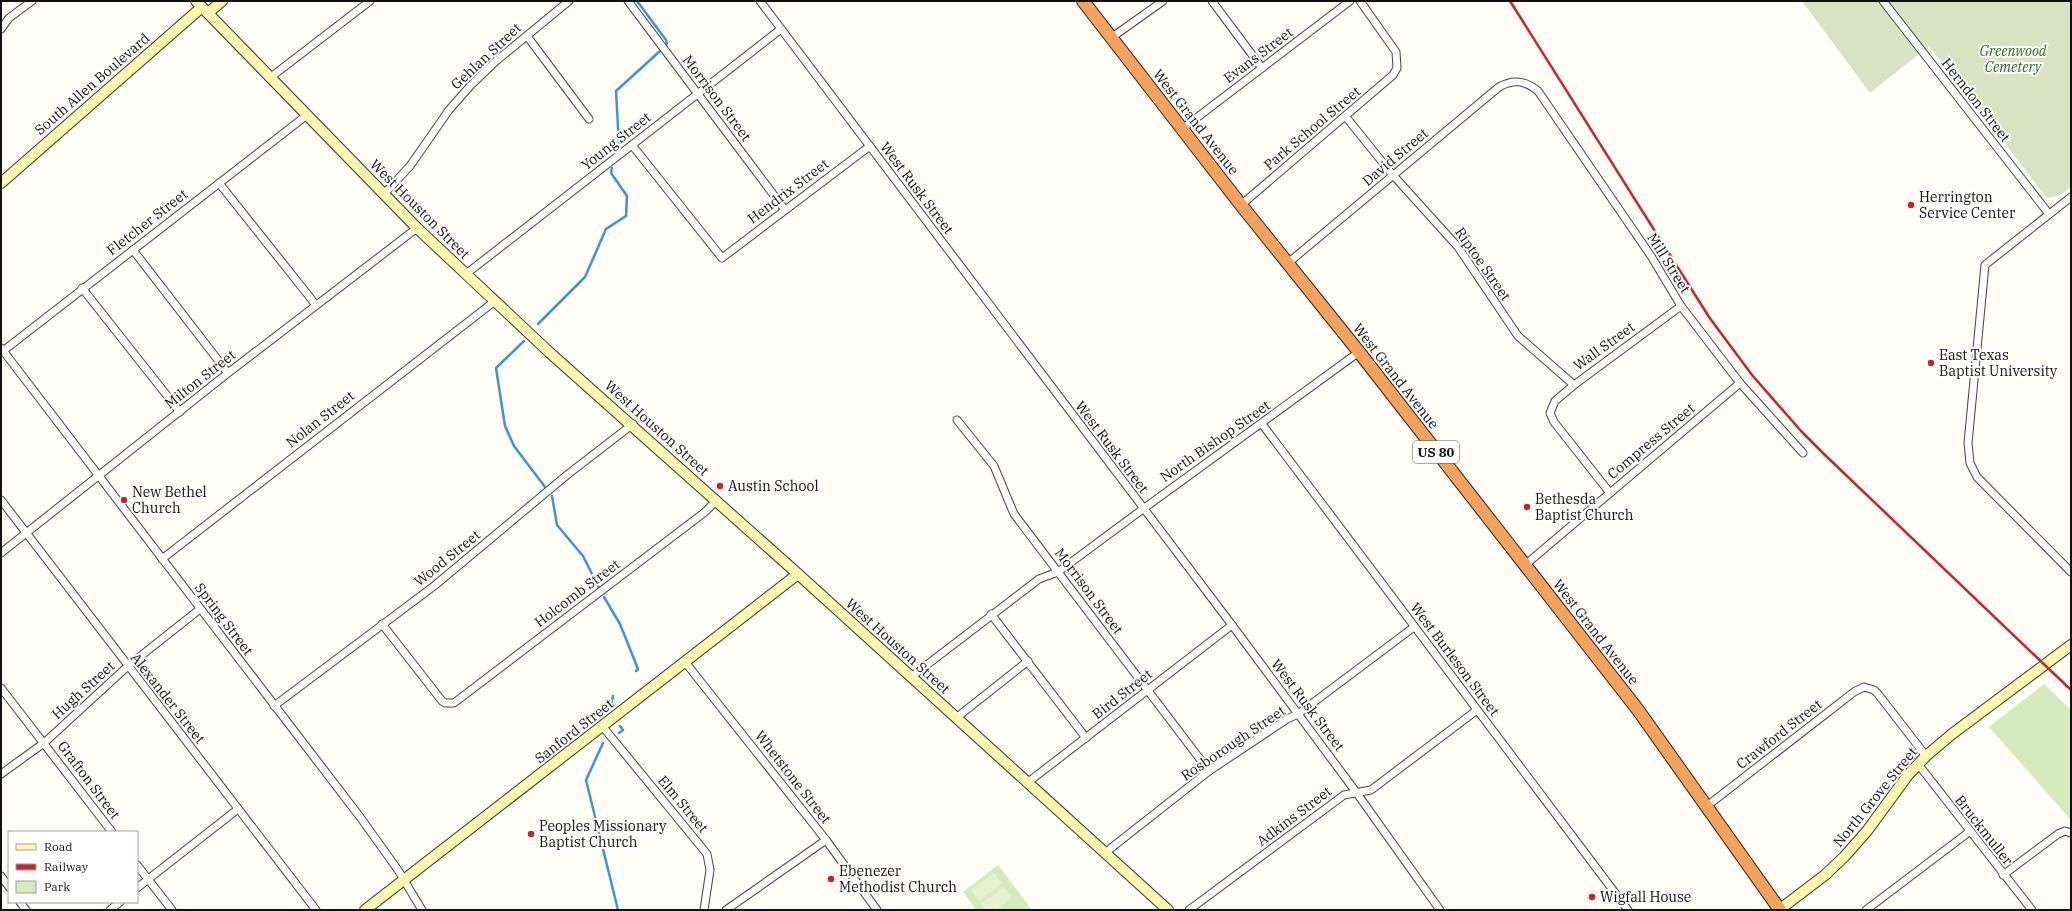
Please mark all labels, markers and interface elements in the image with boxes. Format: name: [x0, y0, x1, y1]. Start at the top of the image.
street label: Gehlan Street: [447, 19, 525, 93]
street label: Evans Street: [1220, 23, 1296, 87]
street label: South Allen Boulevard: [31, 29, 154, 139]
park label: Greenwood Cemetery: [1980, 42, 2047, 76]
street label: Morrison Street: [679, 51, 755, 145]
street label: Herndon Street: [1938, 54, 2014, 146]
street label: West Grand Avenue: [1149, 66, 1243, 178]
street label: Park School Street: [1260, 82, 1364, 174]
street label: Young Street: [578, 108, 655, 174]
street label: David Street: [1358, 124, 1432, 190]
street label: West Rusk Street: [876, 138, 958, 238]
street label: West Houston Street: [366, 155, 474, 263]
street label: Hendrix Street: [744, 155, 832, 227]
street label: Fletcher Street: [103, 185, 191, 259]
place label: Herrington Service Center: [1919, 188, 2016, 222]
marker: Herrington Service Center: [1906, 200, 1916, 210]
street label: Riptoe Street: [1451, 224, 1515, 304]
street label: Mill Street: [1643, 230, 1695, 296]
street label: Wall Street: [1570, 318, 1638, 374]
street label: West Grand Avenue: [1349, 320, 1443, 432]
street label: Milton Street: [161, 346, 239, 412]
place label: East Texas Baptist University: [1939, 346, 2058, 380]
marker: East Texas Baptist University: [1926, 358, 1936, 368]
street label: West Houston Street: [601, 376, 713, 480]
street label: Nolan Street: [282, 387, 358, 451]
street label: North Bishop Street: [1156, 396, 1274, 486]
street label: West Rusk Street: [1071, 397, 1153, 497]
street label: Compress Street: [1604, 399, 1698, 483]
road number: US 80: [1413, 441, 1459, 463]
place label: Austin School: [728, 477, 819, 495]
marker: Austin School: [715, 481, 725, 491]
place label: New Bethel Church: [132, 483, 207, 517]
place label: Bethesda Baptist Church: [1535, 490, 1634, 524]
marker: New Bethel Church: [119, 495, 129, 505]
marker: Bethesda Baptist Church: [1522, 502, 1532, 512]
street label: Wood Street: [410, 526, 484, 590]
street label: Morrison Street: [1051, 544, 1127, 638]
street label: Holcomb Street: [531, 555, 623, 631]
street label: West Grand Avenue: [1549, 576, 1643, 688]
street label: Spring Street: [191, 579, 257, 659]
street label: West Houston Street: [842, 594, 954, 698]
street label: West Burleson Street: [1406, 599, 1504, 719]
street label: Alexander Street: [127, 649, 209, 747]
street label: West Rusk Street: [1267, 655, 1349, 755]
street label: Hugh Street: [48, 657, 118, 723]
street label: Bird Street: [1088, 665, 1156, 723]
street label: Sanford Street: [531, 695, 617, 767]
street label: Crawford Street: [1733, 695, 1825, 773]
street label: Rosborough Street: [1177, 701, 1289, 785]
street label: Whetstone Street: [751, 727, 835, 827]
street label: Grafton Street: [54, 737, 124, 823]
street label: North Grove Street: [1829, 743, 1921, 851]
street label: Elm Street: [654, 772, 712, 836]
street label: Adkins Street: [1253, 782, 1335, 850]
street label: Bruckmuller: [1951, 791, 2017, 869]
place label: Peoples Missionary Baptist Church: [539, 817, 667, 851]
marker: Peoples Missionary Baptist Church: [526, 829, 536, 839]
legend: [8, 831, 138, 903]
text: Road: [44, 839, 73, 854]
text: Railway: [44, 859, 89, 874]
place label: Ebenezer Methodist Church: [839, 862, 957, 896]
marker: Ebenezer Methodist Church: [826, 874, 836, 884]
text: Park: [44, 879, 70, 894]
place label: Wigfall House: [1600, 888, 1691, 906]
marker: Wigfall House: [1587, 892, 1597, 902]

